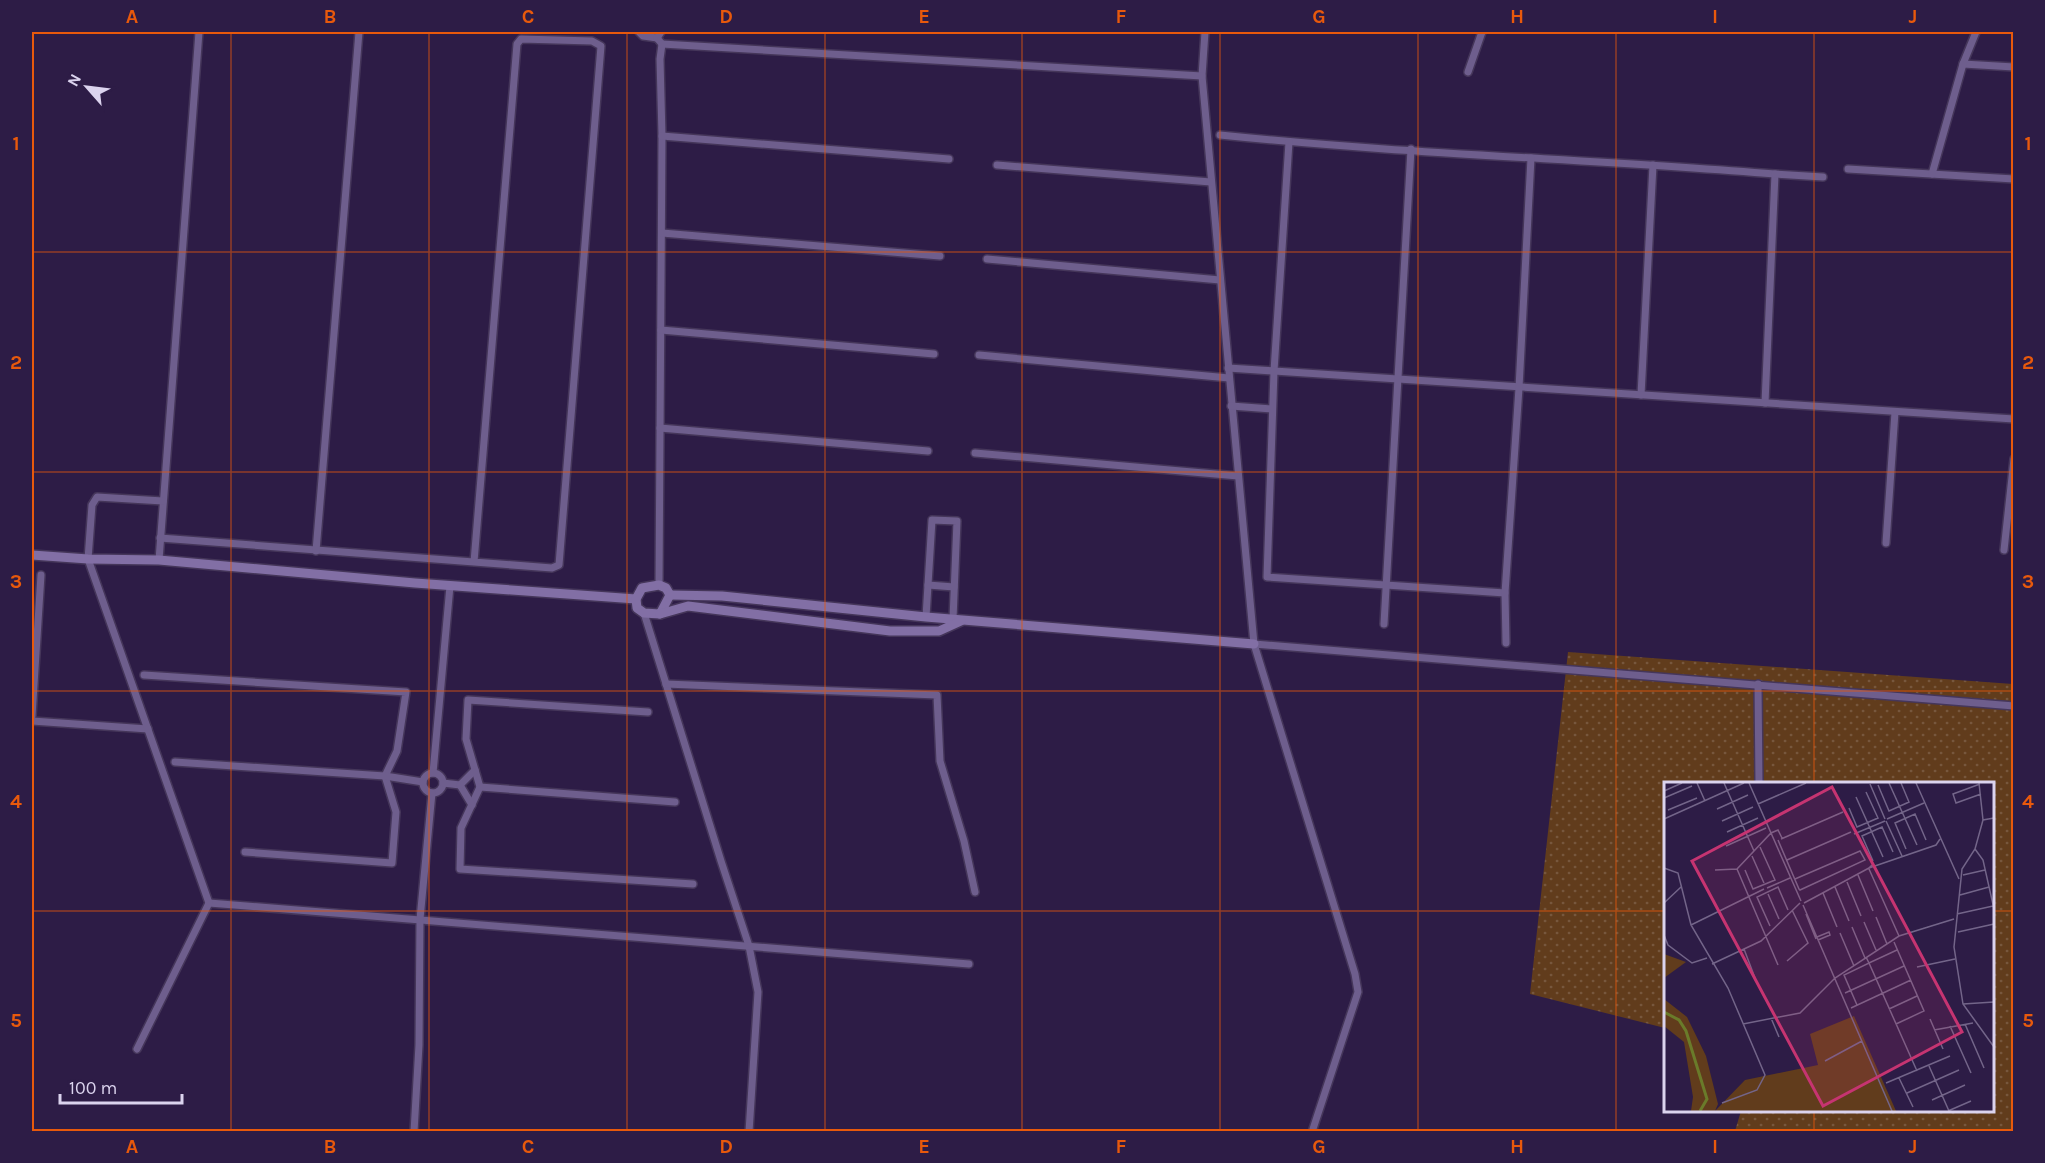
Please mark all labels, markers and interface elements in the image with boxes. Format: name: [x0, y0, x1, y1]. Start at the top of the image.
text: A: [126, 5, 139, 28]
text: B: [324, 5, 336, 28]
text: C: [522, 5, 534, 28]
text: D: [719, 5, 733, 28]
text: E: [918, 5, 930, 28]
text: F: [1116, 5, 1127, 28]
text: G: [1312, 5, 1326, 28]
text: H: [1510, 5, 1524, 28]
text: I: [1712, 5, 1718, 28]
text: J: [1909, 5, 1917, 28]
north arrow: [57, 57, 117, 117]
text: N: [63, 71, 85, 90]
text: 1: [12, 132, 20, 155]
text: 1: [2024, 132, 2032, 155]
text: 2: [10, 351, 22, 374]
text: 2: [2022, 351, 2034, 374]
text: 3: [10, 570, 22, 593]
text: 3: [2022, 570, 2034, 593]
inset map: [1664, 782, 1994, 1112]
text: 4: [10, 790, 22, 813]
text: 4: [2022, 790, 2034, 813]
text: 5: [10, 1009, 22, 1032]
text: 5: [2022, 1009, 2034, 1032]
scale bar: [60, 1067, 182, 1105]
text: 100 m: [69, 1077, 117, 1099]
text: A: [126, 1135, 139, 1158]
text: B: [324, 1135, 336, 1158]
text: C: [522, 1135, 534, 1158]
text: D: [719, 1135, 733, 1158]
text: E: [918, 1135, 930, 1158]
text: F: [1116, 1135, 1127, 1158]
text: G: [1312, 1135, 1326, 1158]
text: H: [1510, 1135, 1524, 1158]
text: I: [1712, 1135, 1718, 1158]
text: J: [1909, 1135, 1917, 1158]

